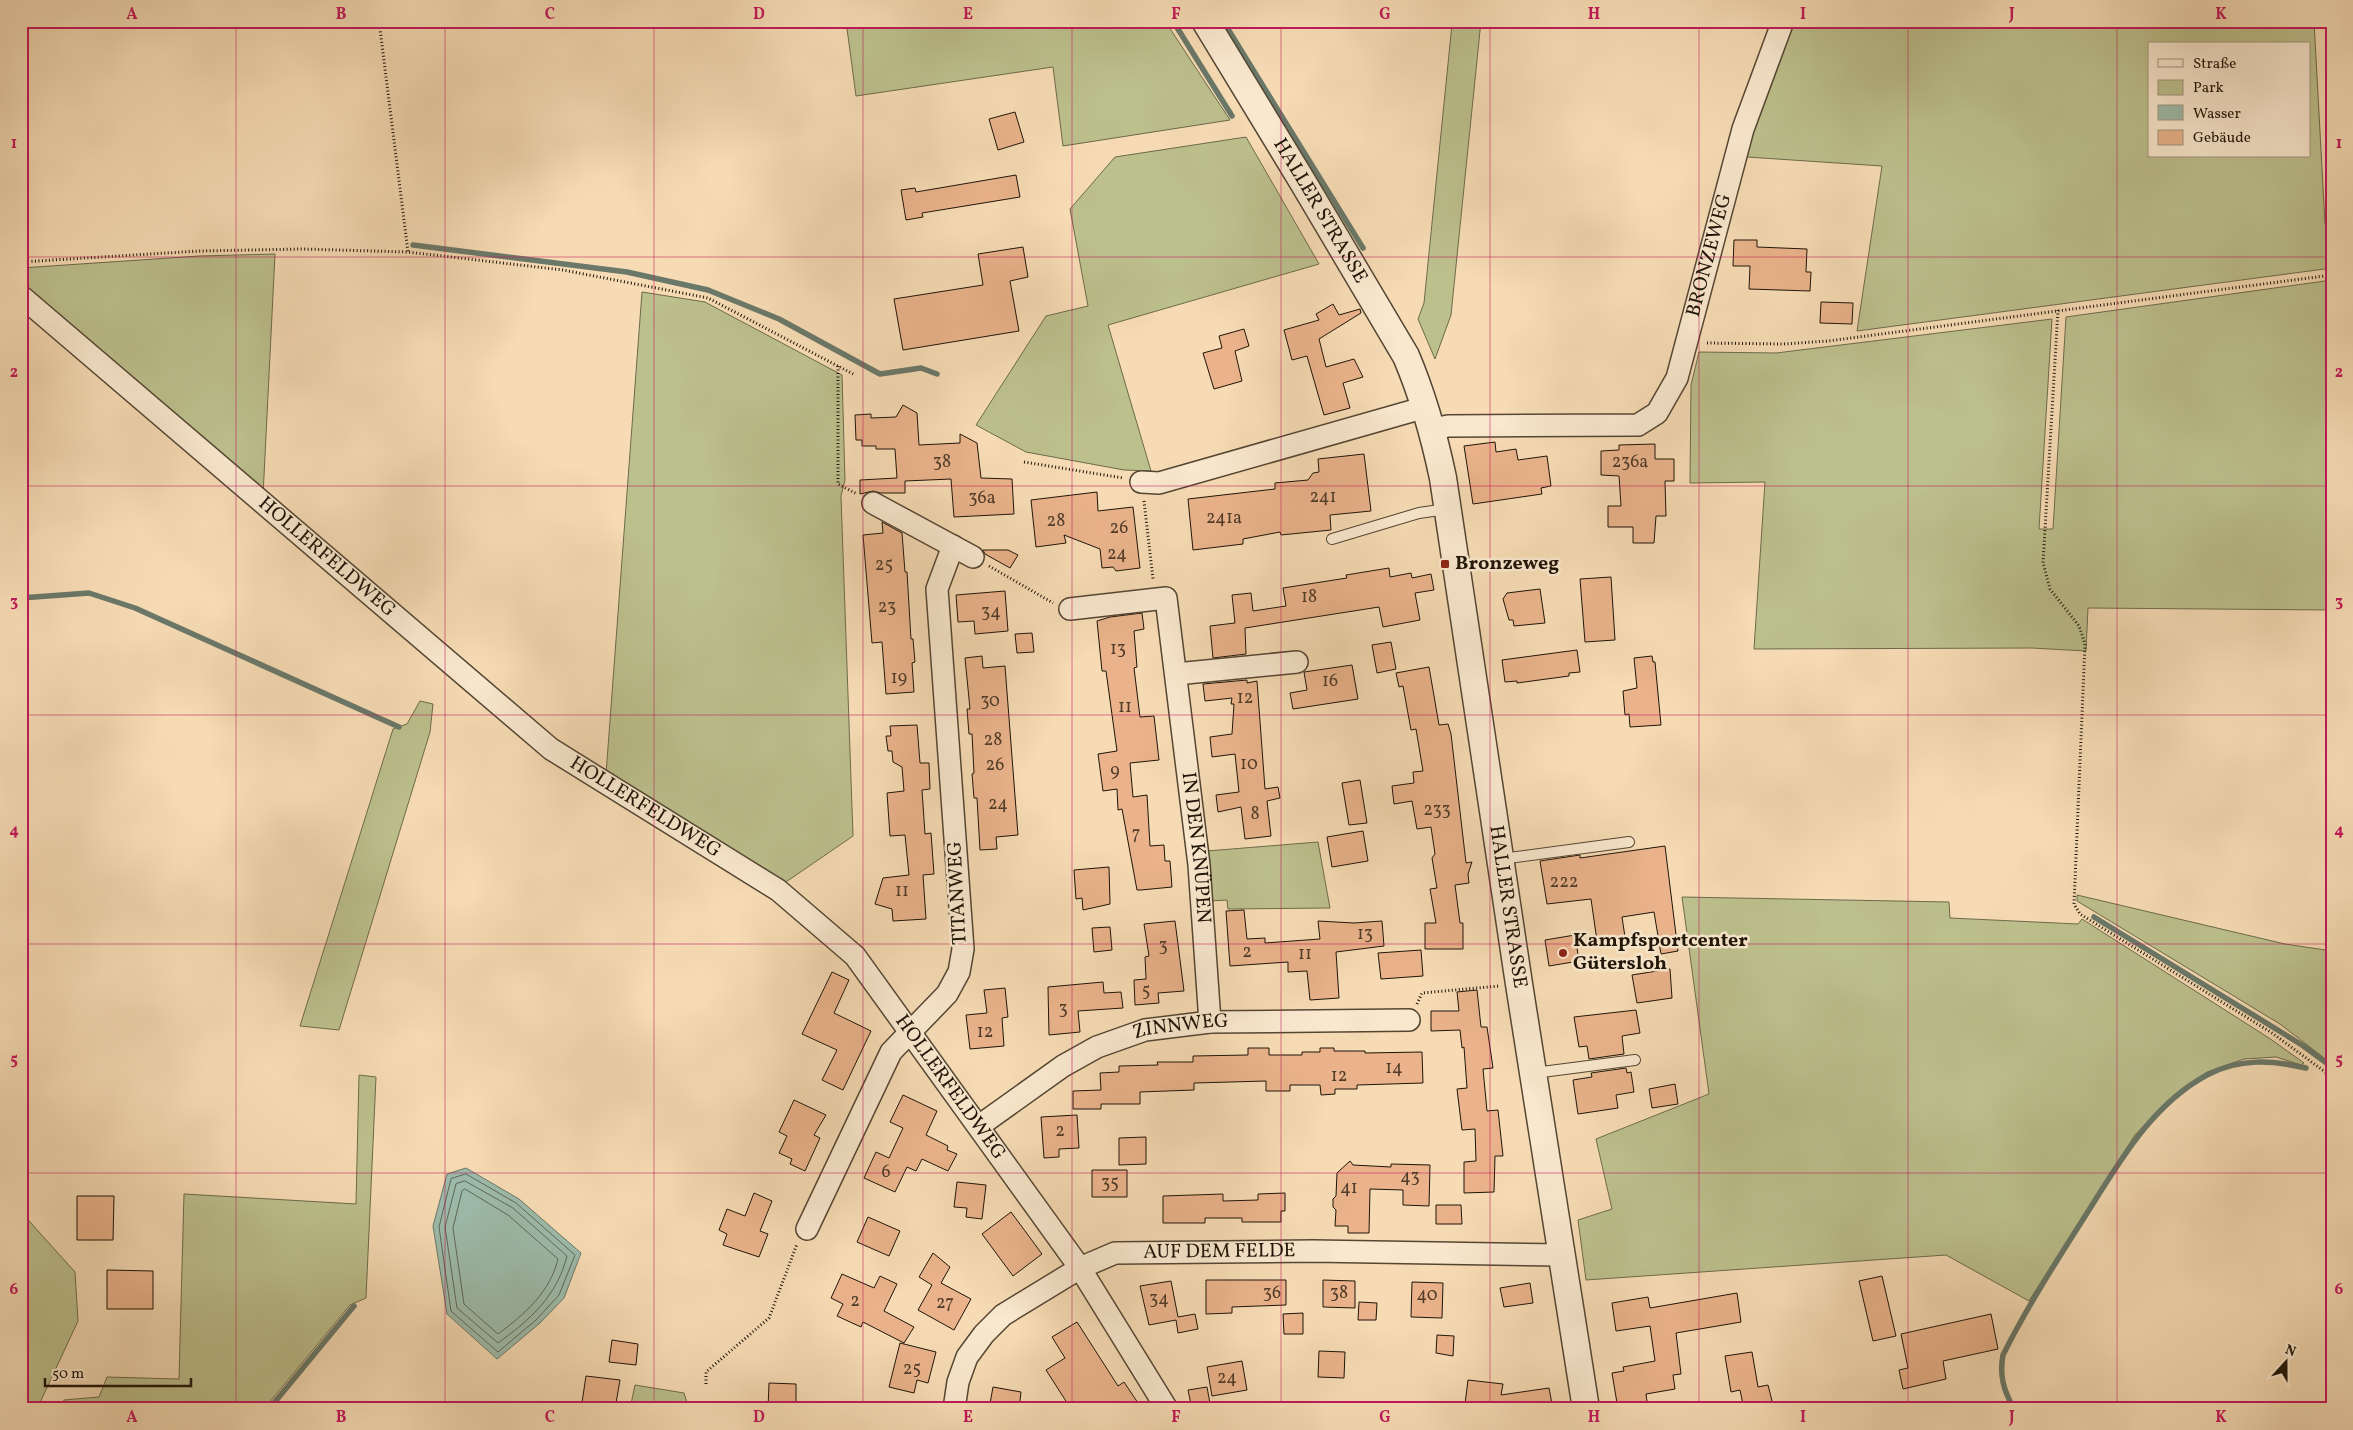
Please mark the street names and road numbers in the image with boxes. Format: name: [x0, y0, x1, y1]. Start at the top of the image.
street label: HALLER STRASSE: [1266, 133, 1374, 289]
street label: BRONZEWEG: [1680, 191, 1739, 320]
street label: HOLLERFELDWEG: [252, 490, 402, 624]
street label: HOLLERFELDWEG: [564, 750, 726, 865]
street label: IN DEN KNÜPEN: [1174, 770, 1217, 924]
street label: HALLER STRASSE: [1481, 823, 1533, 990]
street label: TITANWEG: [941, 841, 975, 945]
street label: ZINNWEG: [1129, 1008, 1229, 1047]
street label: HOLLERFELDWEG: [888, 1009, 1012, 1166]
street label: AUF DEM FELDE: [1143, 1237, 1296, 1267]

